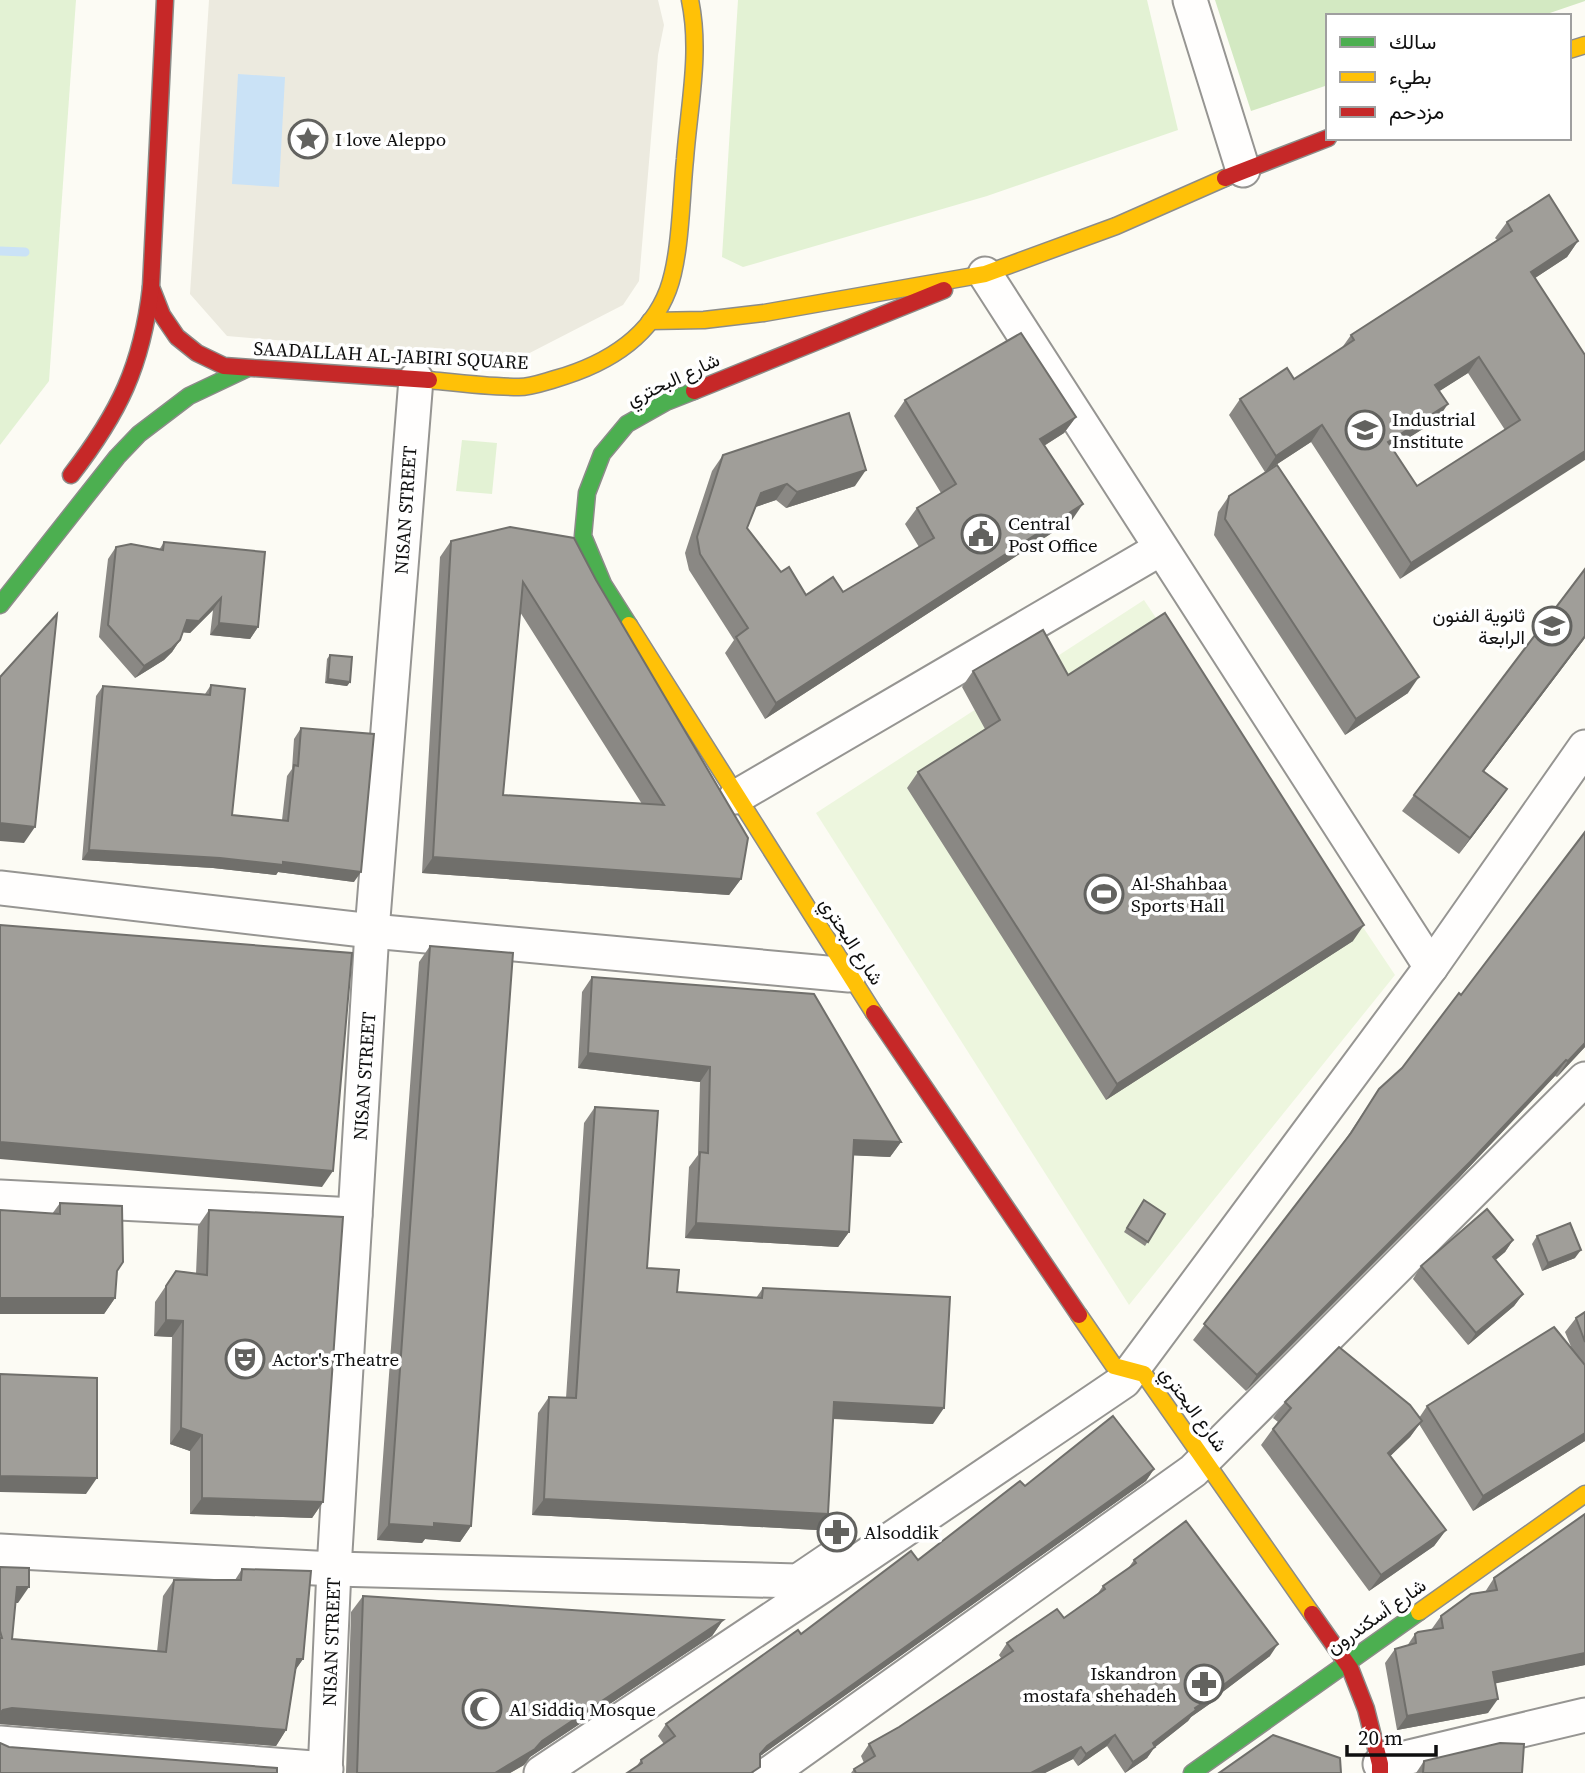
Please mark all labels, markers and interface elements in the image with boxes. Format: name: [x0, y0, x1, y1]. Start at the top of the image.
legend: [1326, 14, 1571, 140]
text: سالك: [1389, 27, 1436, 56]
text: بطيء: [1389, 62, 1432, 94]
text: مزدحم: [1389, 97, 1444, 126]
place icon: I love Aleppo: [287, 118, 329, 160]
place label: I love Aleppo: [335, 126, 446, 152]
street label: SAADALLAH AL-JABIRI SQUARE: [253, 335, 529, 375]
street label: شارع البحتري: [622, 346, 725, 415]
place label: Industrial Institute: [1392, 406, 1476, 454]
school or university icon: Industrial Institute: [1344, 409, 1386, 451]
street label: NISAN STREET: [388, 444, 422, 575]
place label: Central Post Office: [1008, 510, 1098, 558]
public building icon: Central Post Office: [960, 513, 1002, 555]
place label: ثانوية الفنون الرابعة: [1433, 602, 1525, 650]
school or university icon: ثانوية الفنون الرابعة: [1531, 605, 1573, 647]
place label: Al-Shahbaa Sports Hall: [1131, 870, 1228, 918]
sports icon: Al-Shahbaa Sports Hall: [1083, 873, 1125, 915]
street label: شارع البحتري: [811, 892, 890, 991]
street label: NISAN STREET: [347, 1010, 381, 1141]
theatre icon: Actor's Theatre: [224, 1338, 266, 1380]
place label: Actor's Theatre: [272, 1346, 399, 1372]
street label: شارع البحتري: [1152, 1361, 1234, 1459]
pharmacy icon: Alsoddik: [816, 1511, 858, 1553]
place label: Alsoddik: [864, 1519, 939, 1545]
street label: شارع أسكندرون: [1321, 1572, 1431, 1660]
street label: NISAN STREET: [316, 1577, 346, 1707]
place label: Iskandron mostafa shehadeh: [1023, 1660, 1177, 1708]
pharmacy icon: Iskandron mostafa shehadeh: [1183, 1663, 1225, 1705]
mosque icon: Al Siddiq Mosque: [461, 1688, 503, 1730]
place label: Al Siddiq Mosque: [509, 1696, 656, 1722]
scale bar: [1347, 1714, 1436, 1758]
text: 20 m: [1358, 1723, 1403, 1752]

